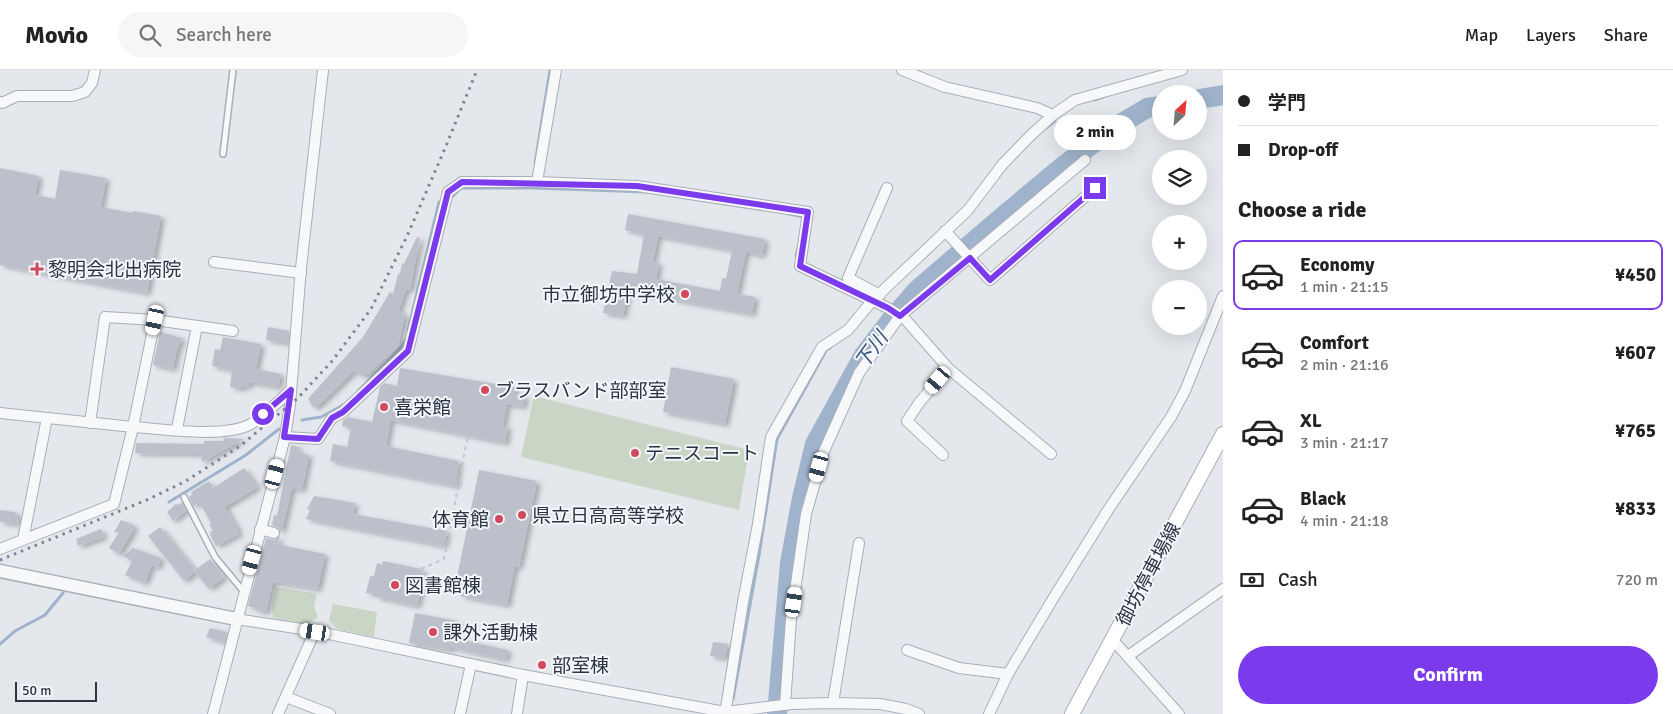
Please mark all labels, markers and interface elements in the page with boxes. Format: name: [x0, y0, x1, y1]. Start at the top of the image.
search box: [118, 12, 468, 57]
text: Movio: [25, 20, 88, 50]
icon: search: [136, 21, 164, 49]
text: Search here: [176, 23, 272, 47]
text: Map: [1465, 24, 1498, 46]
text: Layers: [1526, 24, 1576, 46]
text: Share: [1604, 24, 1648, 46]
north arrow: [1152, 85, 1208, 140]
map controls: [1152, 85, 1207, 335]
text: 学門: [1268, 91, 1306, 115]
callout: 2 min: [1054, 116, 1136, 150]
text: 2 min: [1076, 122, 1114, 142]
text: Drop-off: [1268, 138, 1338, 162]
button: layers: [1152, 150, 1207, 205]
route end: [1084, 177, 1106, 199]
text: Choose a ride: [1238, 196, 1366, 223]
button: +: [1152, 215, 1207, 270]
icon: car: [1240, 253, 1285, 298]
text: Economy: [1300, 253, 1374, 277]
place label: 黎明会北出病院: [48, 258, 181, 282]
marker: 黎明会北出病院: [30, 262, 44, 276]
text: ¥450: [1615, 263, 1656, 287]
text: 1 min · 21:15: [1300, 277, 1389, 297]
button: −: [1152, 280, 1207, 335]
place label: 市立御坊中学校: [542, 283, 675, 307]
marker: 市立御坊中学校: [679, 288, 691, 300]
car: [144, 304, 165, 336]
water label: 下川: [850, 325, 894, 374]
icon: car: [1240, 331, 1285, 376]
text: Comfort: [1300, 331, 1369, 355]
text: ¥607: [1615, 341, 1656, 365]
text: 2 min · 21:16: [1300, 355, 1389, 375]
car: [922, 364, 953, 396]
place label: ブラスバンド部部室: [495, 379, 667, 403]
marker: ブラスバンド部部室: [479, 384, 491, 396]
place label: 喜栄館: [394, 396, 451, 420]
marker: 喜栄館: [378, 401, 390, 413]
route start: [252, 403, 274, 425]
icon: car: [1240, 409, 1285, 454]
text: XL: [1300, 409, 1322, 433]
text: ¥765: [1615, 419, 1656, 443]
text: 3 min · 21:17: [1300, 433, 1389, 453]
place label: テニスコート: [645, 442, 759, 466]
marker: テニスコート: [629, 447, 641, 459]
car: [807, 451, 830, 483]
car: [263, 458, 286, 490]
icon: car: [1240, 487, 1285, 532]
text: Black: [1300, 487, 1346, 511]
text: ¥833: [1615, 497, 1656, 521]
place label: 県立日高高等学校: [532, 504, 684, 528]
place label: 体育館: [432, 508, 489, 532]
marker: 県立日高高等学校: [516, 509, 528, 521]
text: 4 min · 21:18: [1300, 511, 1389, 531]
marker: 体育館: [493, 513, 505, 525]
street label: 御坊停車場線: [1112, 519, 1186, 630]
car: [240, 544, 263, 576]
icon: cash: [1238, 566, 1266, 594]
text: Cash: [1278, 568, 1318, 592]
text: 720 m: [1616, 570, 1658, 590]
place label: 図書館棟: [405, 574, 481, 598]
marker: 図書館棟: [389, 579, 401, 591]
car: [784, 586, 803, 618]
place label: 課外活動棟: [443, 621, 538, 645]
car: [299, 622, 330, 642]
marker: 課外活動棟: [427, 626, 439, 638]
button: Confirm: [1238, 646, 1658, 704]
place label: 部室棟: [552, 654, 609, 678]
marker: 部室棟: [536, 659, 548, 671]
scale bar: [15, 679, 98, 702]
text: 50 m: [22, 682, 51, 699]

